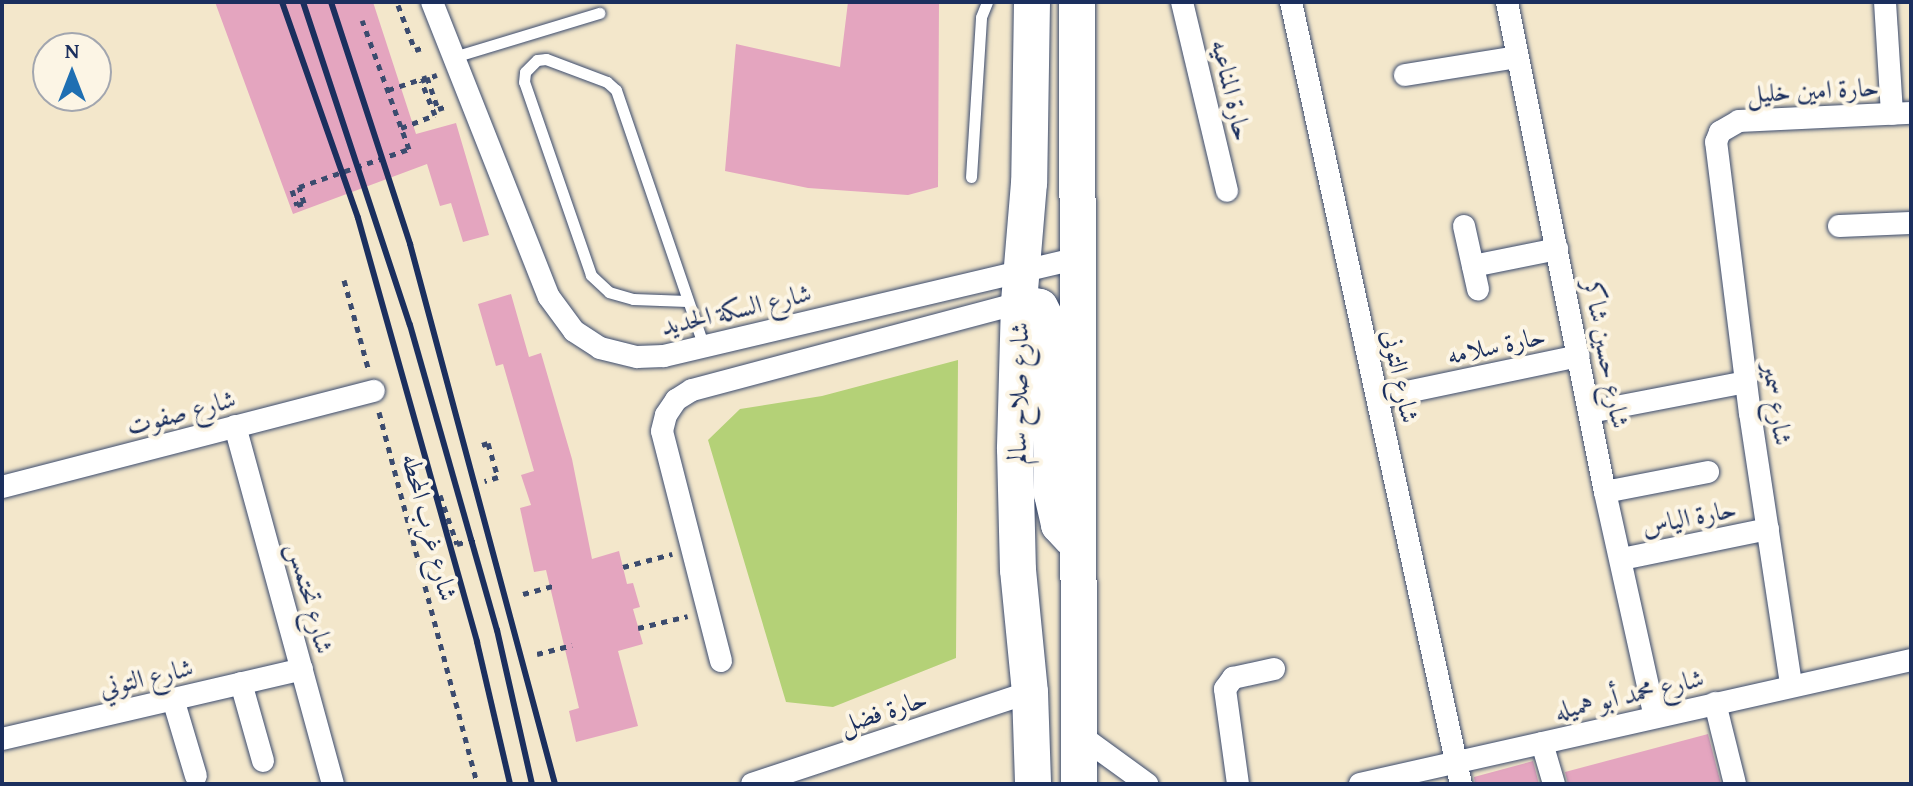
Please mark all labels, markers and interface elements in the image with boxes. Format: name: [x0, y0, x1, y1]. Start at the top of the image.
north arrow: [32, 32, 112, 112]
text: N: [65, 34, 79, 66]
street label: حارة المناعيه: [1205, 36, 1259, 144]
street label: حارة امين خليل: [1746, 71, 1880, 109]
street label: شارع السكة الحديد: [658, 277, 814, 341]
street label: شارع حسين شاكر: [1577, 277, 1637, 431]
street label: حارة سلامه: [1444, 319, 1548, 371]
street label: شارع صلاح سالم: [1001, 322, 1035, 464]
street label: شارع التونى: [1376, 326, 1426, 426]
street label: شارع سمير: [1757, 361, 1799, 447]
street label: شارع صفوت: [123, 382, 239, 442]
street label: شارع غرب المحطه: [395, 450, 465, 604]
street label: حارة الياس: [1639, 493, 1739, 541]
street label: شارع تحتمس: [281, 539, 341, 657]
street label: شارع التوني: [96, 651, 196, 703]
street label: شارع محمد أبو هميله: [1551, 662, 1707, 726]
street label: حارة فضل: [835, 682, 931, 740]

